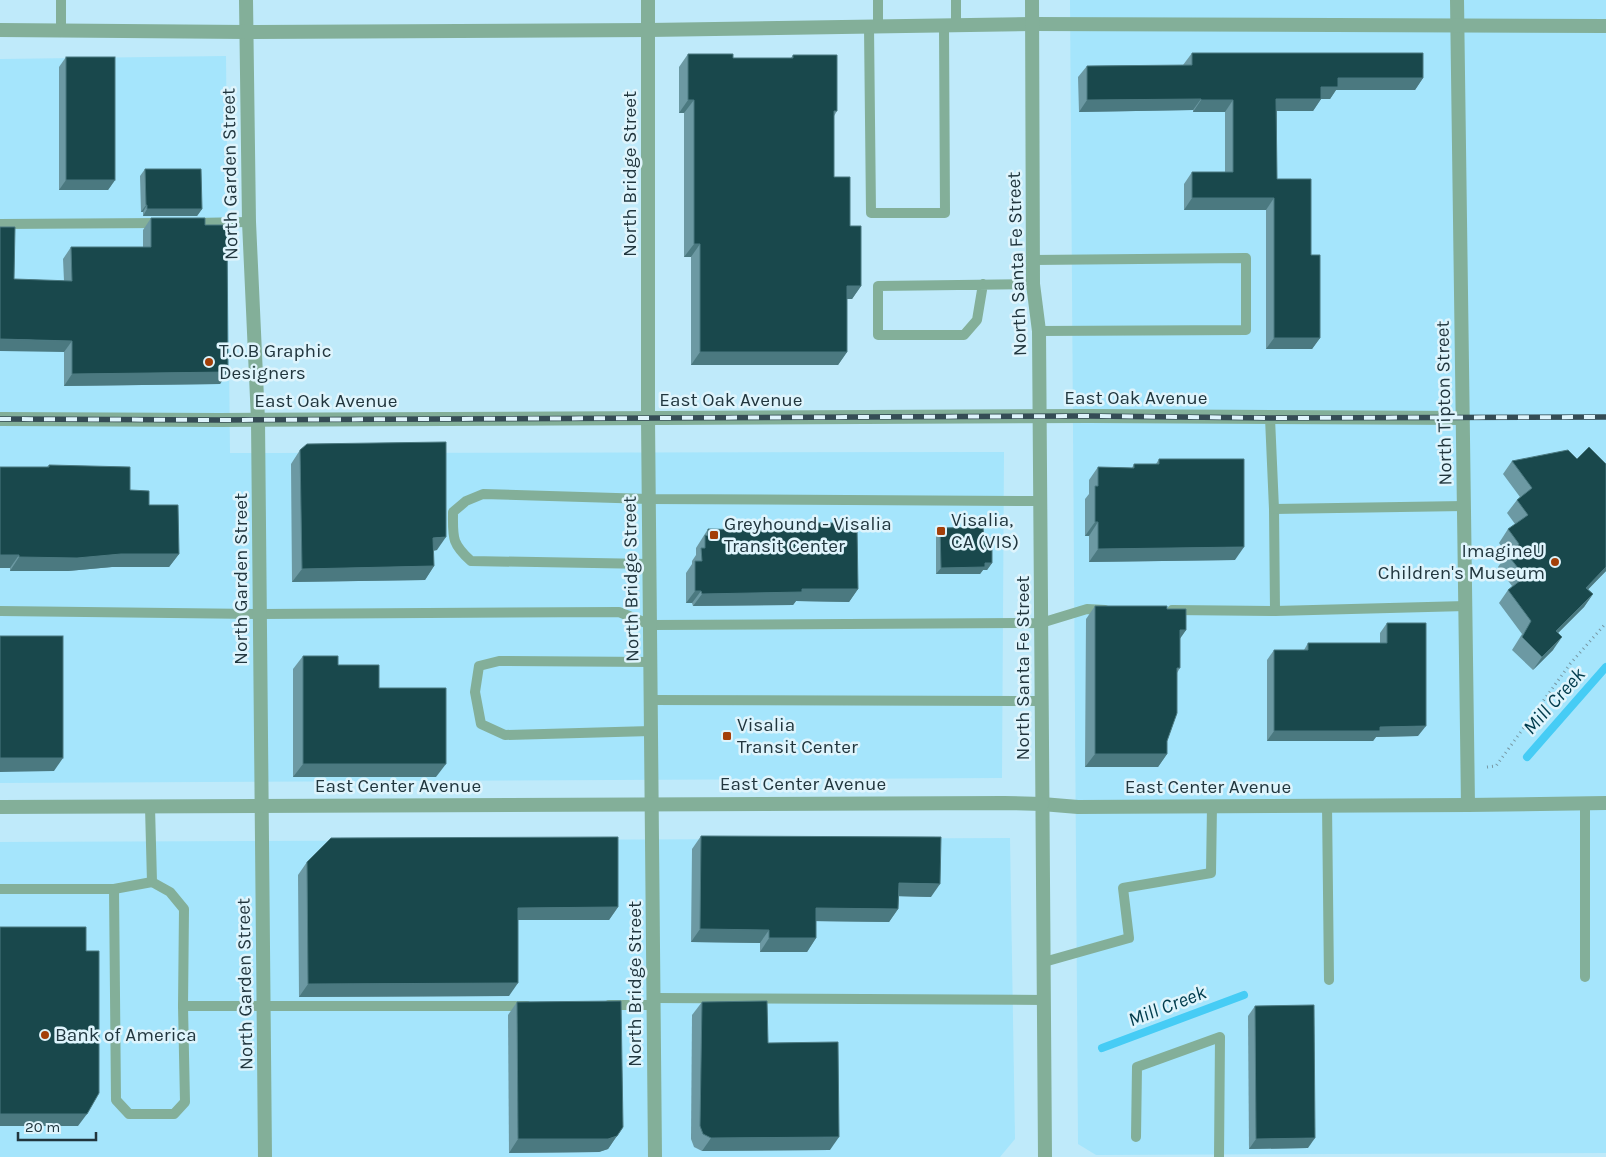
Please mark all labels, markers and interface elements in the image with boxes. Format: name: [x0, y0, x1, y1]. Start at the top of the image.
street label: North Garden Street: [217, 88, 243, 260]
street label: North Bridge Street: [619, 91, 641, 257]
street label: North Santa Fe Street: [1003, 171, 1031, 357]
street label: North Tipton Street: [1432, 320, 1456, 486]
place label: T.O.B Graphic Designers: [219, 340, 331, 384]
marker: T.O.B Graphic Designers: [203, 356, 215, 368]
street label: East Oak Avenue: [1064, 387, 1208, 409]
street label: East Oak Avenue: [659, 389, 803, 411]
street label: East Oak Avenue: [254, 390, 398, 412]
street label: North Garden Street: [230, 493, 252, 665]
street label: North Bridge Street: [619, 496, 643, 662]
place label: Visalia, CA (VIS): [951, 509, 1019, 553]
place label: Greyhound - Visalia Transit Center: [724, 513, 892, 557]
marker: Visalia, CA (VIS): [935, 525, 947, 537]
marker: Greyhound - Visalia Transit Center: [708, 529, 720, 541]
place label: ImagineU Children's Museum: [1378, 540, 1545, 584]
marker: ImagineU Children's Museum: [1549, 556, 1561, 568]
street label: North Santa Fe Street: [1012, 576, 1034, 760]
water label: Mill Creek: [1518, 662, 1590, 739]
place label: Visalia Transit Center: [737, 714, 858, 758]
marker: Visalia Transit Center: [721, 730, 733, 742]
street label: East Center Avenue: [720, 773, 886, 795]
street label: East Center Avenue: [315, 775, 481, 797]
street label: East Center Avenue: [1125, 776, 1291, 798]
street label: North Garden Street: [232, 898, 258, 1070]
street label: North Bridge Street: [624, 901, 646, 1067]
water label: Mill Creek: [1125, 980, 1210, 1031]
place label: Bank of America: [55, 1024, 197, 1046]
marker: Bank of America: [39, 1029, 51, 1041]
scale bar: [18, 1110, 95, 1142]
text: 20 m: [25, 1118, 60, 1136]

